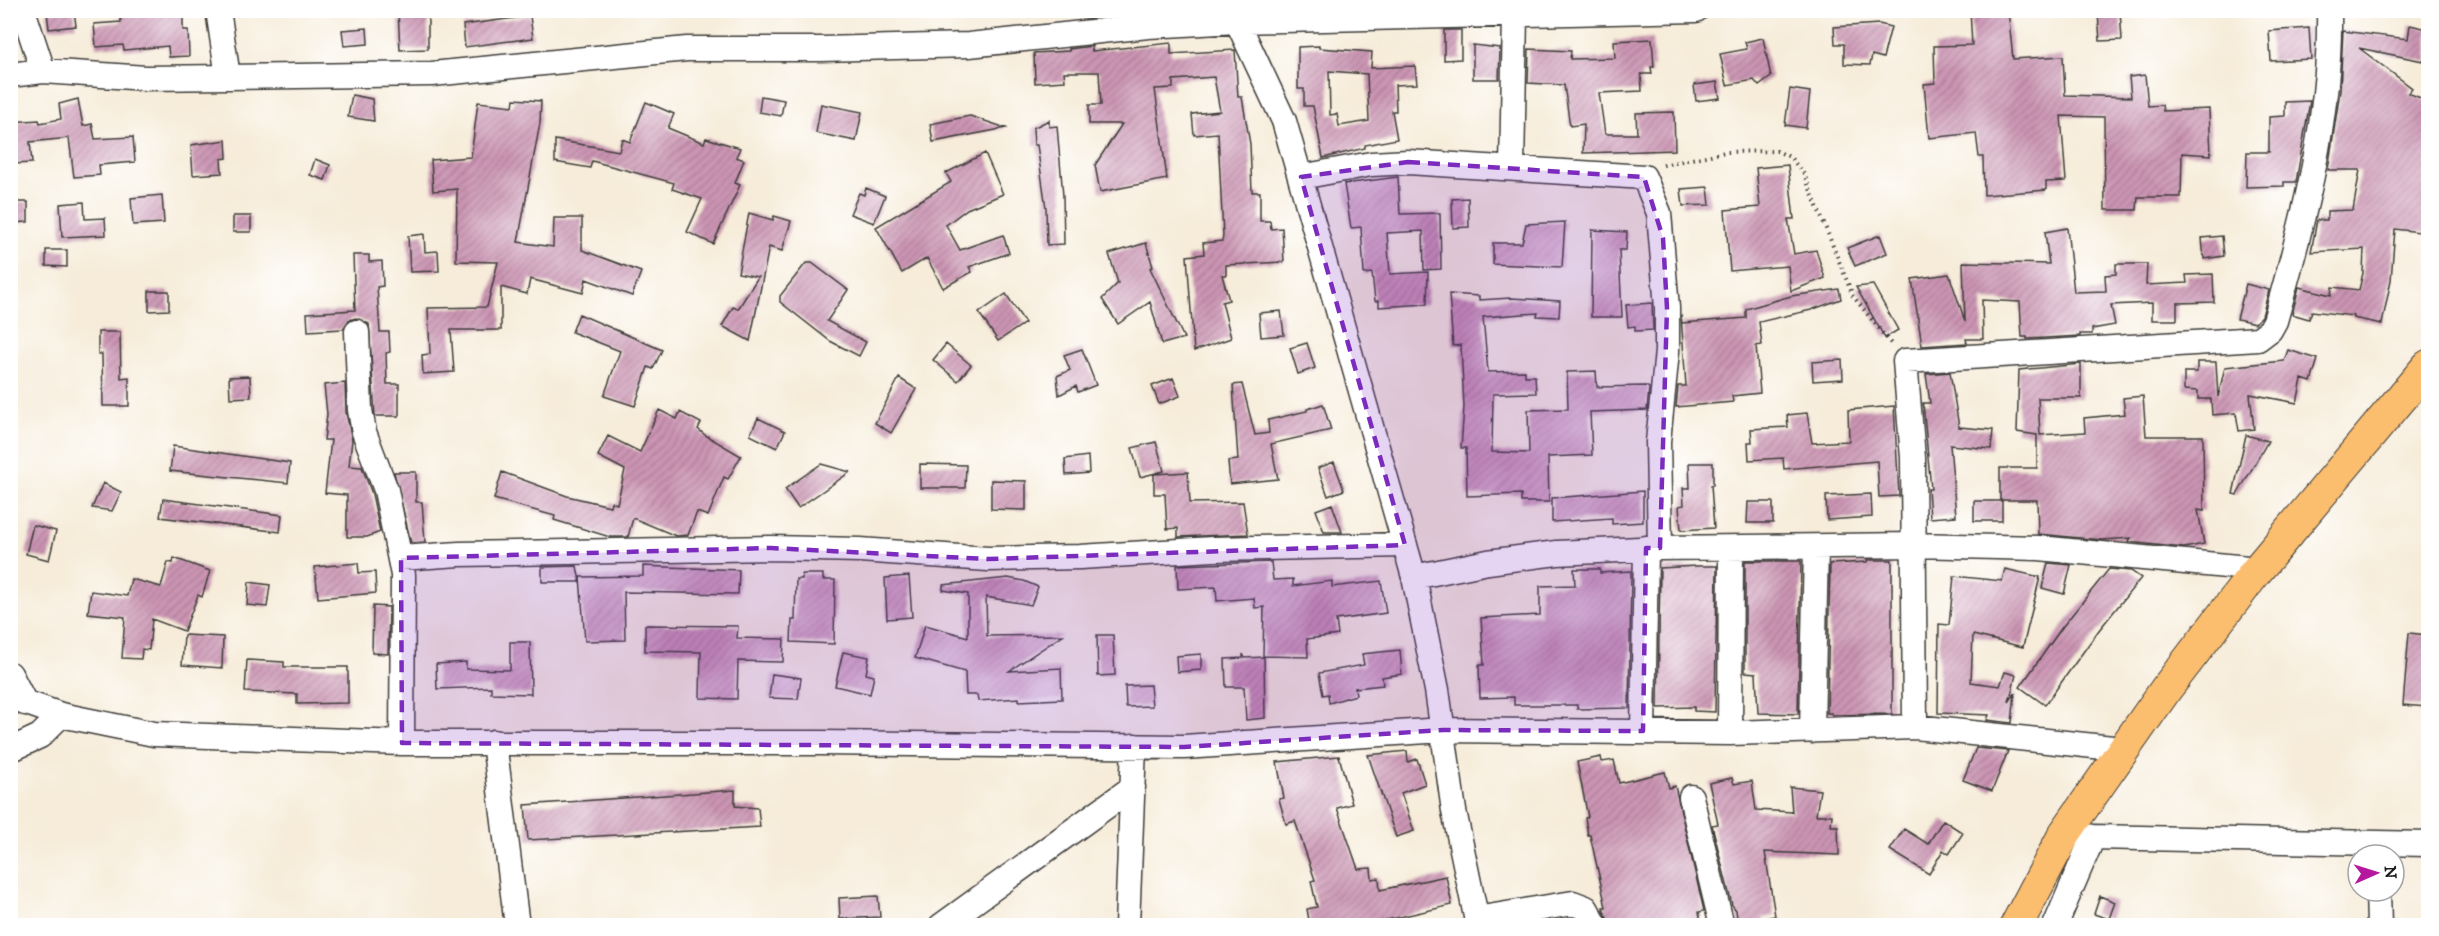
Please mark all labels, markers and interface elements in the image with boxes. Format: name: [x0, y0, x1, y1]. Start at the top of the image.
north arrow: [2346, 843, 2406, 903]
text: N: [2380, 865, 2400, 879]

